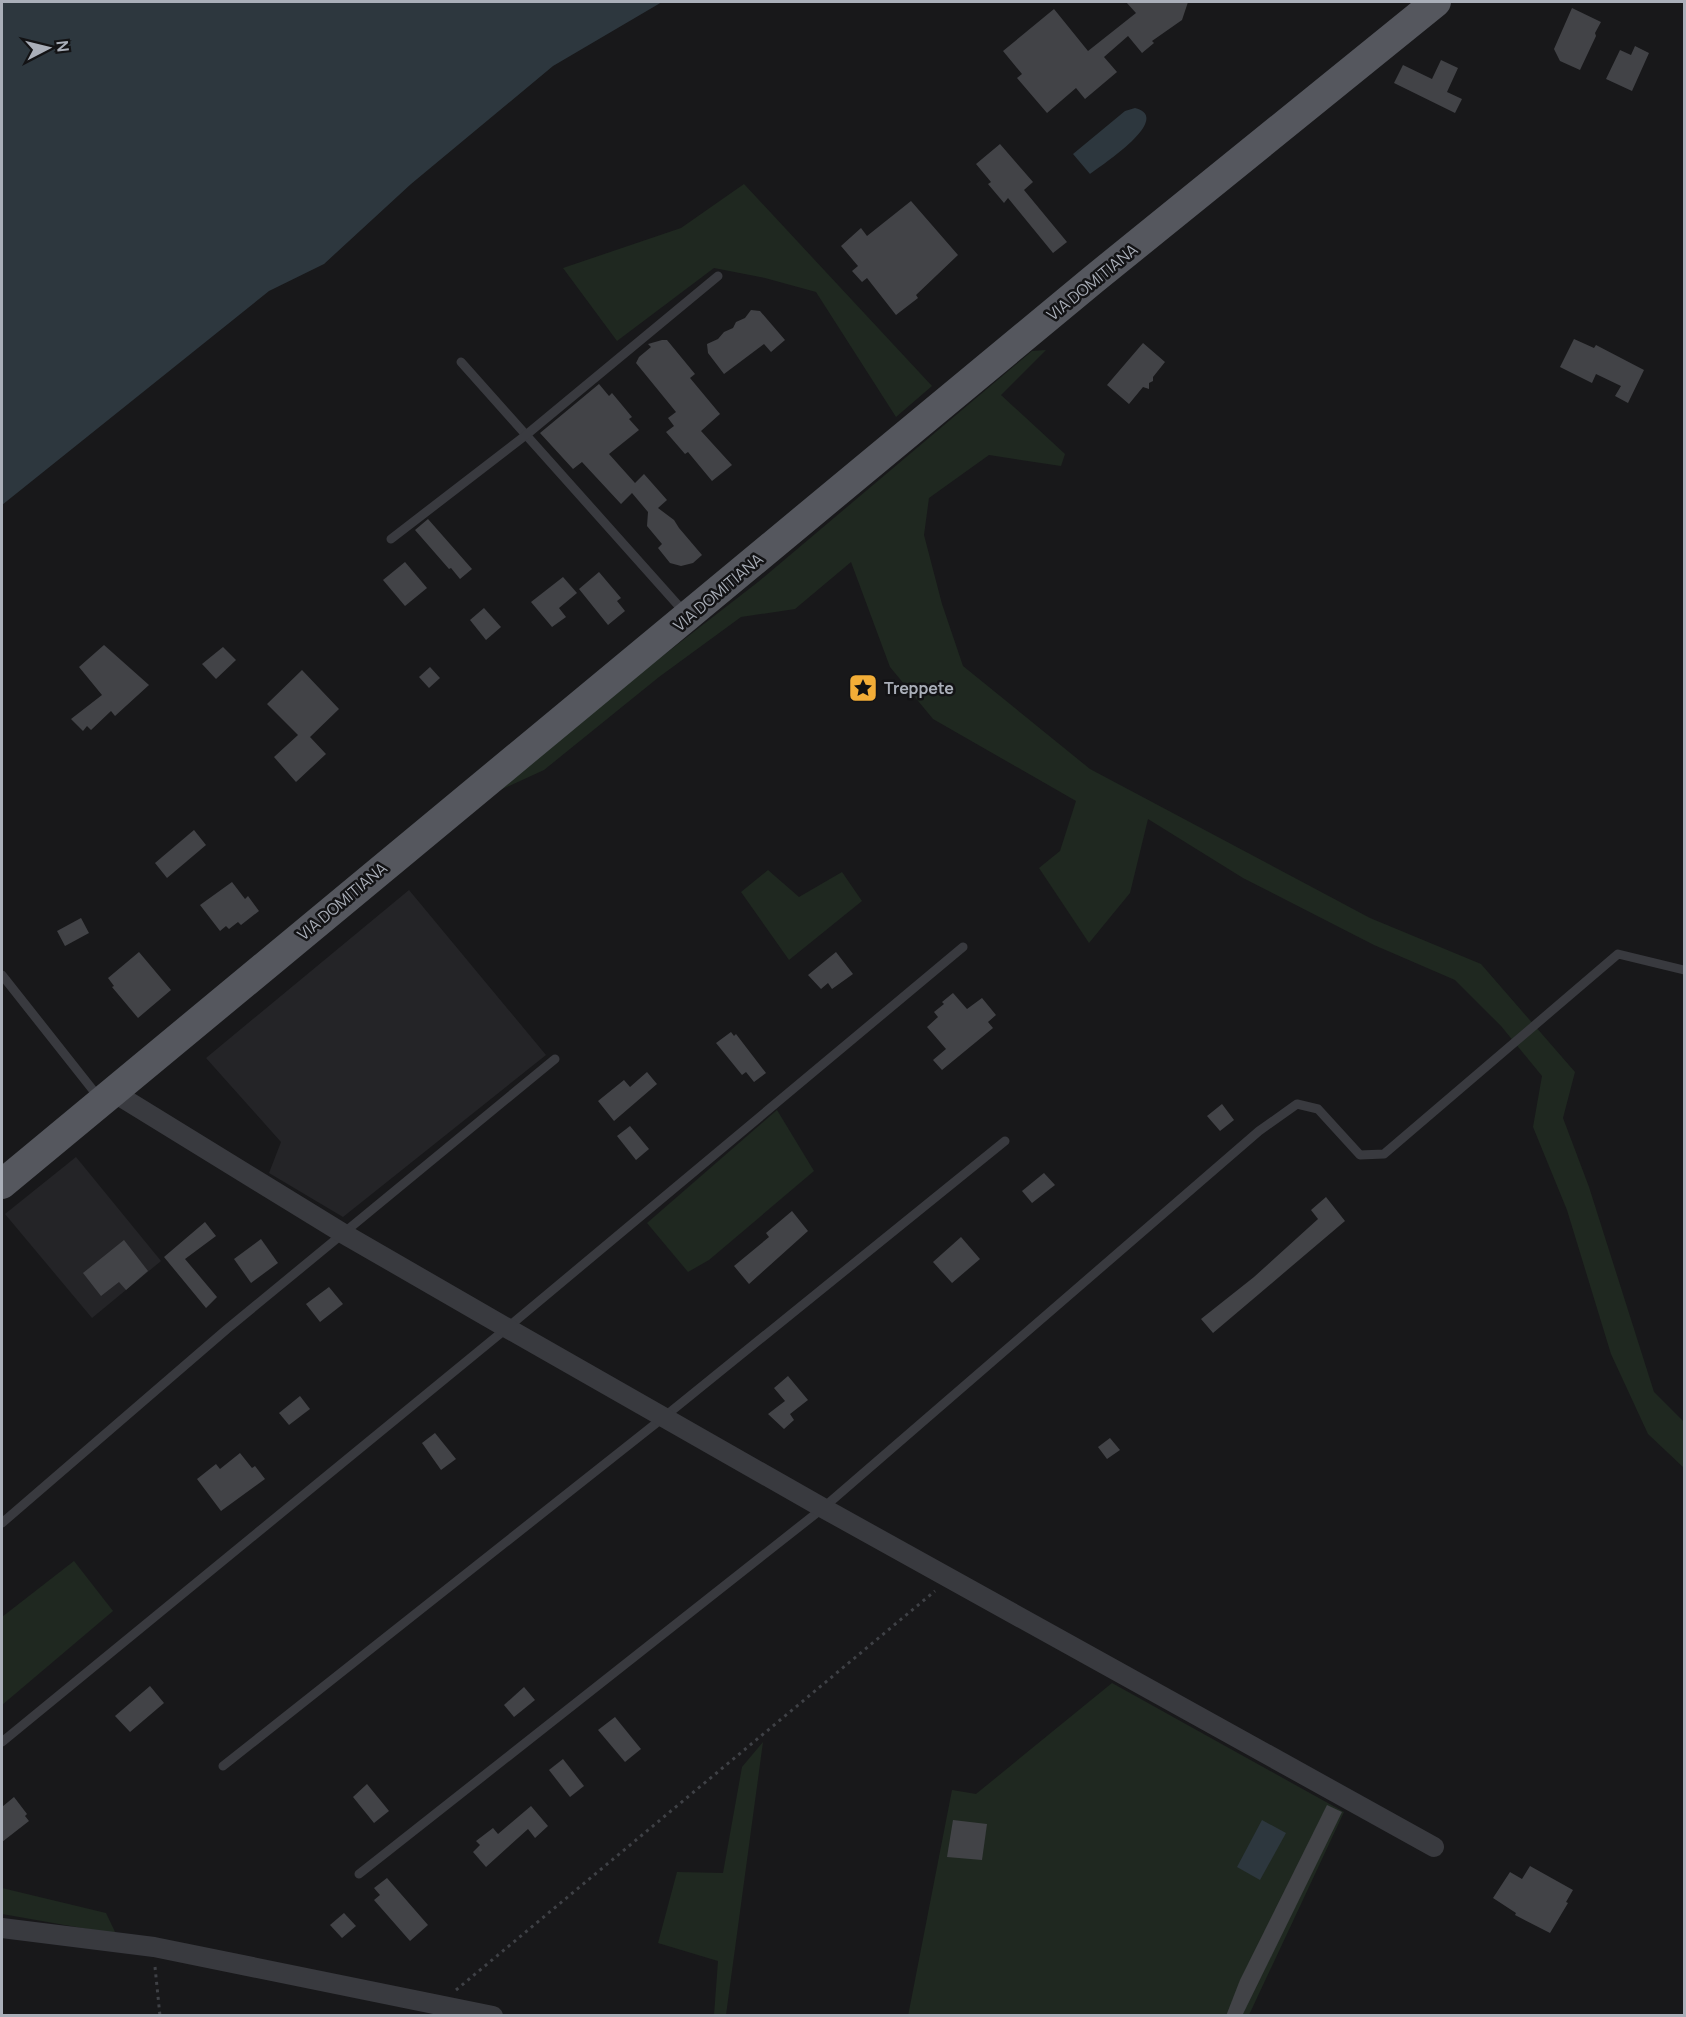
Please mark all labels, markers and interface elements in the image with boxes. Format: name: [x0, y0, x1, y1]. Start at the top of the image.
north arrow: [18, 18, 78, 78]
text: N: [51, 39, 75, 53]
street label: VIA DOMITIANA: [1042, 239, 1142, 325]
street label: VIA DOMITIANA: [669, 548, 767, 636]
place icon: Treppete: [847, 672, 879, 704]
place label: Treppete: [884, 677, 954, 699]
street label: VIA DOMITIANA: [293, 857, 391, 945]

